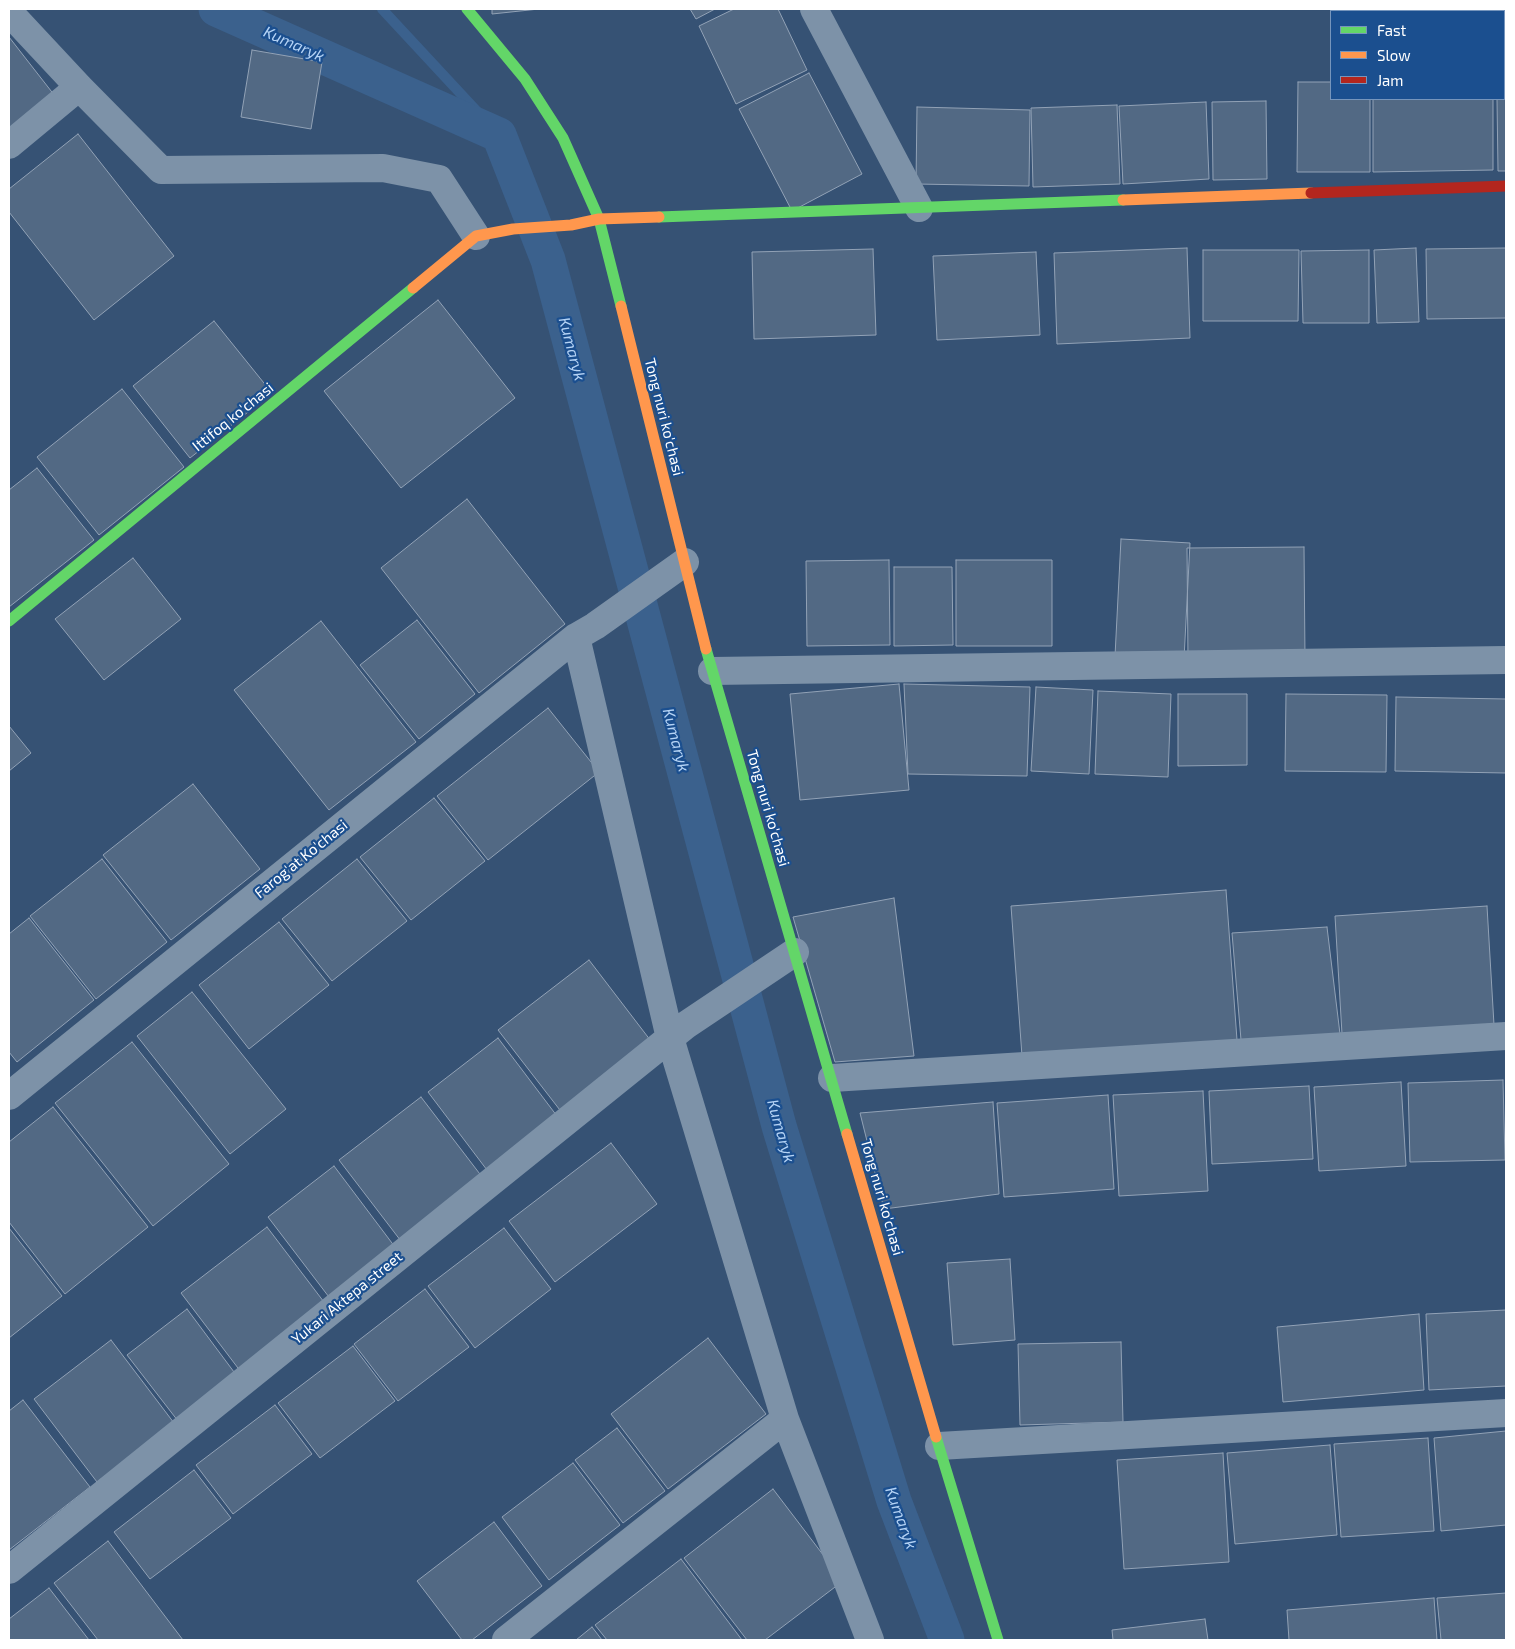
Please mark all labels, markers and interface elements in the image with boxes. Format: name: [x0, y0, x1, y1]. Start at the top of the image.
legend: [1330, 10, 1505, 100]
text: Fast: [1377, 21, 1406, 39]
water label: Kumaryk: [260, 22, 328, 66]
text: Slow: [1377, 46, 1411, 64]
text: Jam: [1377, 71, 1403, 89]
water label: Kumaryk: [554, 315, 590, 383]
street label: Tong nuri ko'chasi: [641, 356, 687, 478]
street label: Ittifoq ko'chasi: [189, 379, 277, 455]
water label: Kumaryk: [658, 706, 694, 774]
street label: Tong nuri ko'chasi: [743, 748, 793, 868]
street label: Farog'at Ko'chasi: [251, 816, 351, 902]
water label: Kumaryk: [763, 1097, 799, 1165]
street label: Tong nuri ko'chasi: [857, 1137, 907, 1257]
street label: Yukari Aktepa street: [288, 1248, 406, 1348]
water label: Kumaryk: [881, 1484, 921, 1552]

